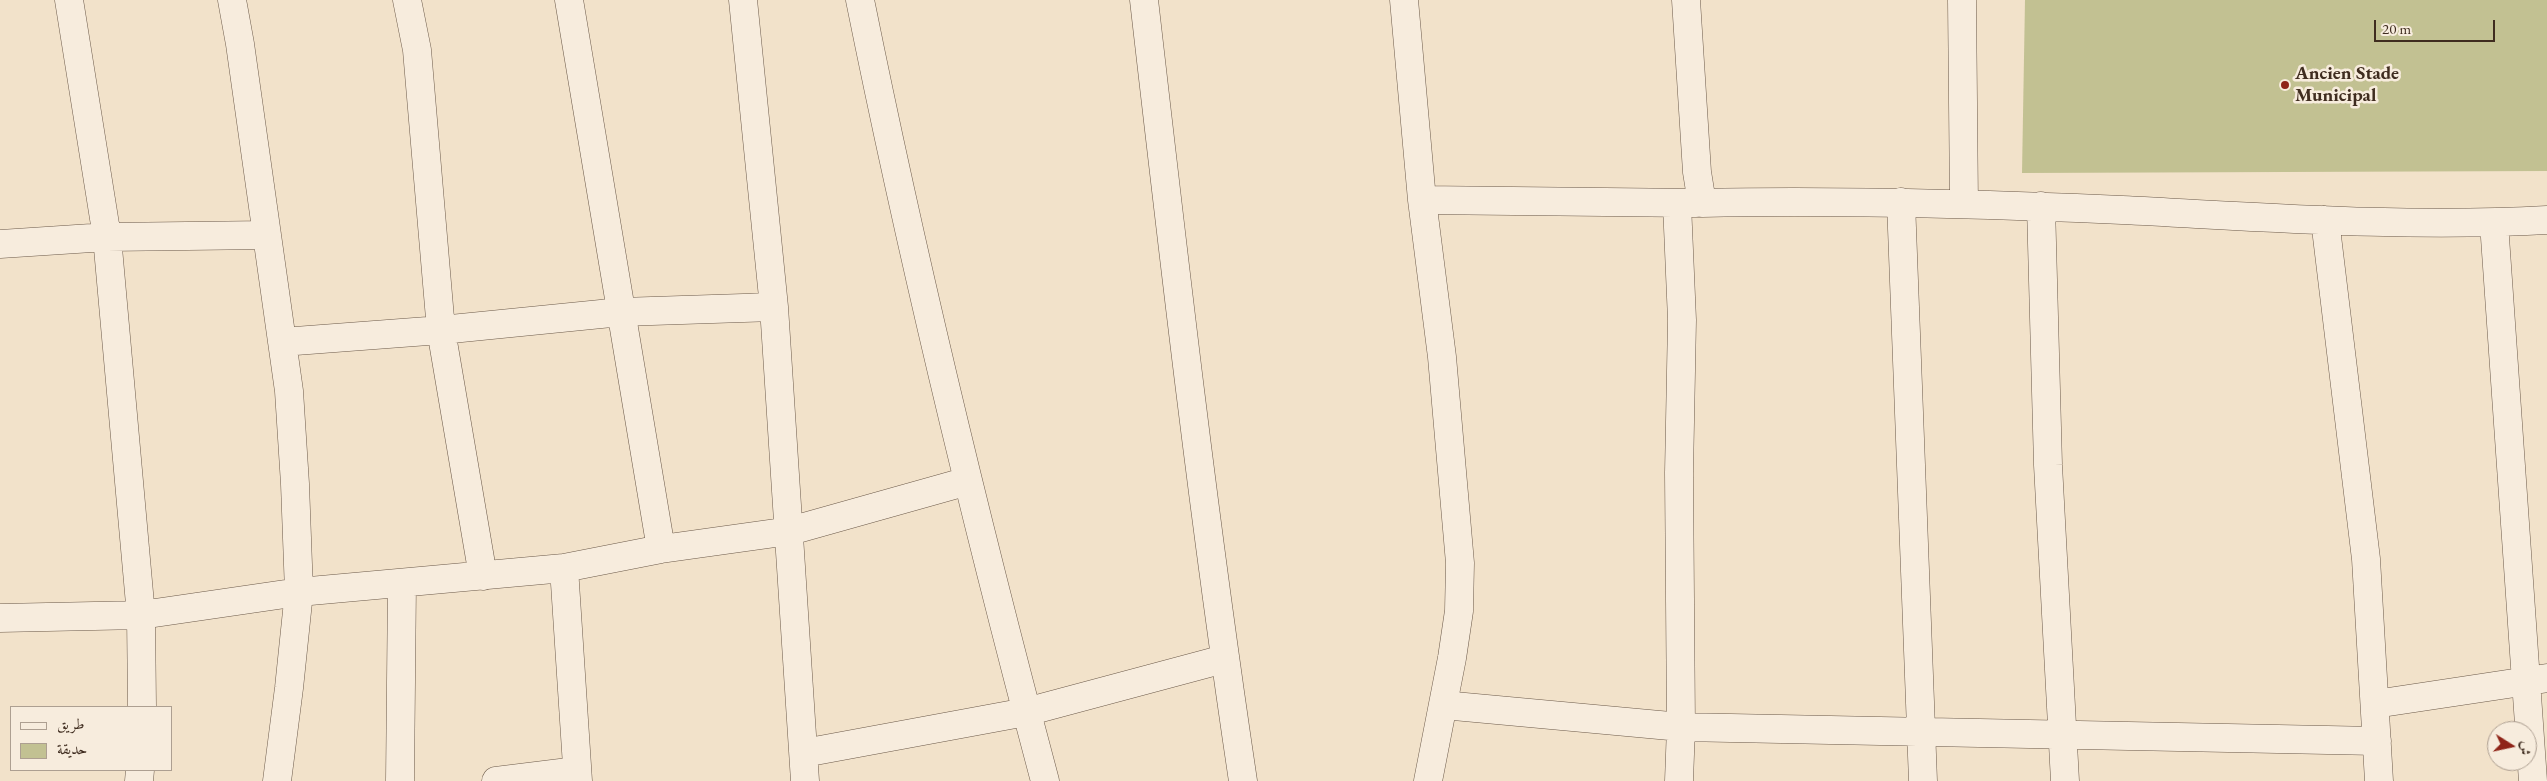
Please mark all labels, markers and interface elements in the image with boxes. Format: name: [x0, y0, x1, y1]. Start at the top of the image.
scale bar: [2377, 10, 2498, 42]
text: 20 m: [2382, 19, 2411, 38]
place label: Ancien Stade Municipal: [2295, 63, 2399, 107]
marker: Ancien Stade Municipal: [2279, 79, 2291, 91]
legend: [10, 706, 172, 771]
text: طريق: [57, 714, 84, 733]
north arrow: [2487, 721, 2537, 771]
text: حديقة: [57, 739, 87, 758]
text: ش: [2516, 740, 2536, 757]

